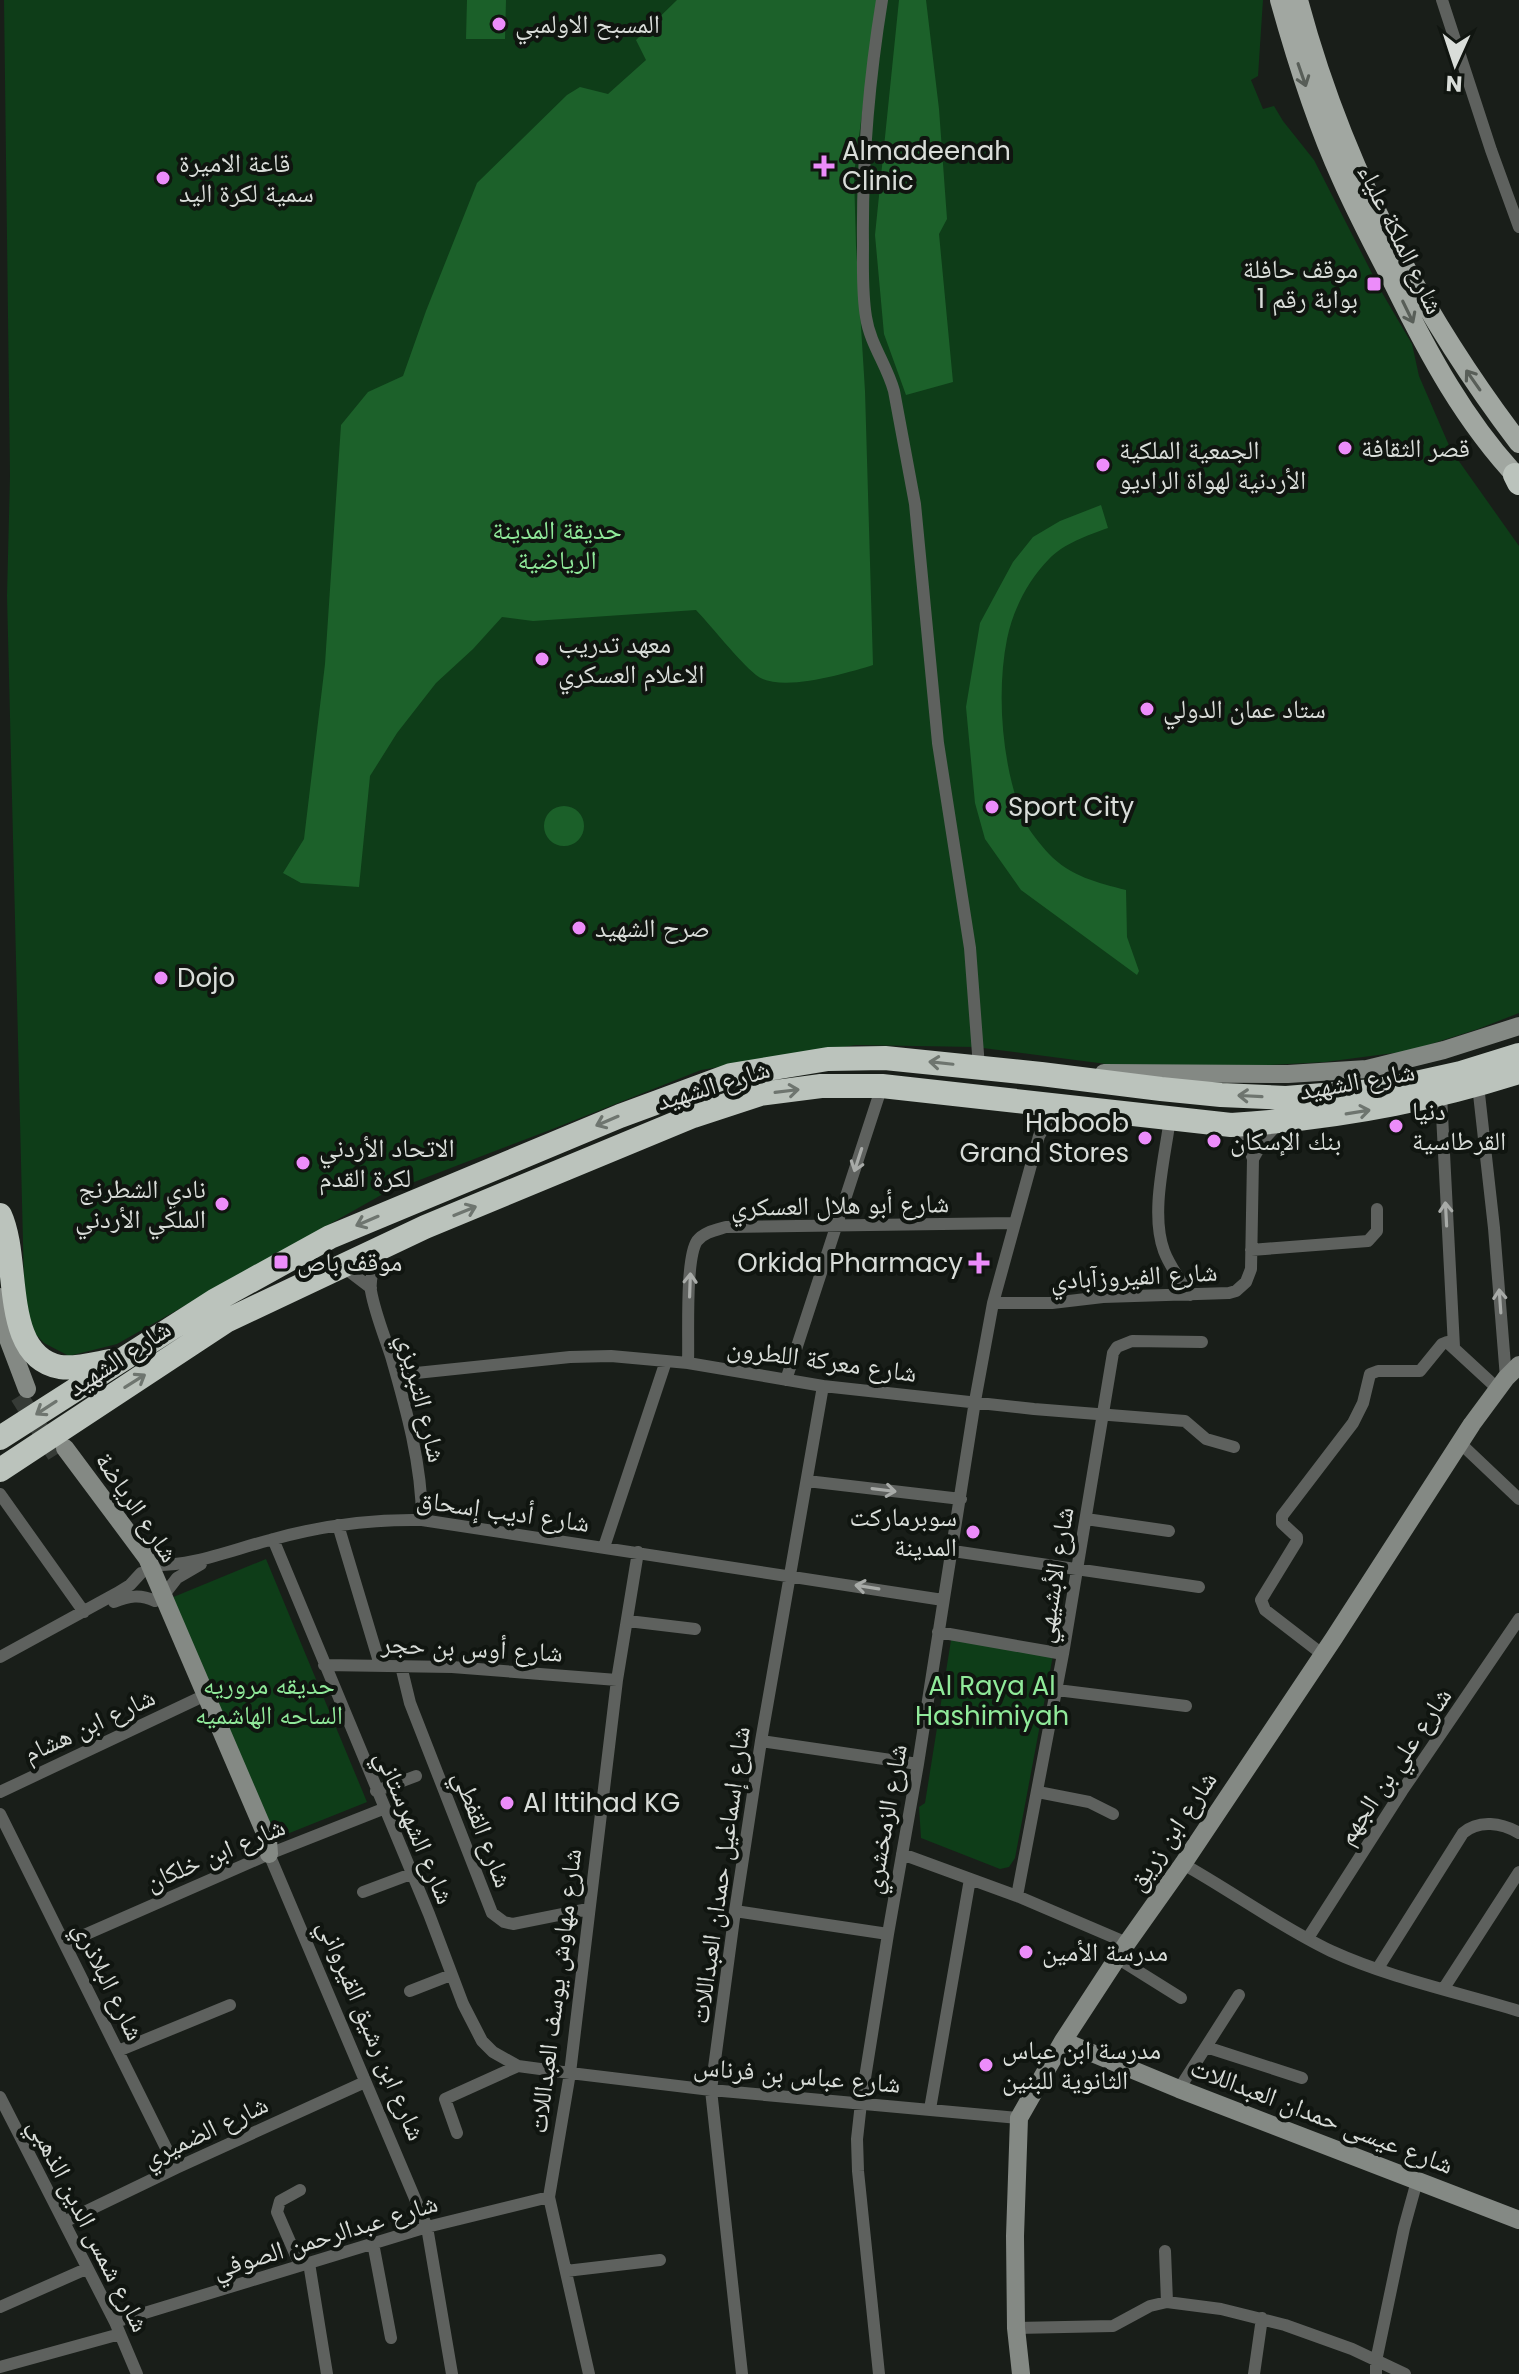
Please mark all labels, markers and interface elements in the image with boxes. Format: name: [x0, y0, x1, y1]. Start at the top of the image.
place label: المسبح الاولمبي: [515, 6, 660, 45]
marker: المسبح الاولمبي: [490, 15, 508, 33]
north arrow: [1415, 24, 1495, 104]
one-way arrow: [1295, 62, 1310, 87]
text: N: [1445, 68, 1463, 99]
place label: Almadeenah Clinic: [842, 133, 1011, 199]
place label: قاعة الاميرة سمية لكرة اليد: [179, 145, 314, 211]
marker: Almadeenah Clinic: [813, 155, 835, 177]
street label: شارع الملكة علياء: [1349, 158, 1453, 320]
marker: قاعة الاميرة سمية لكرة اليد: [154, 169, 172, 187]
place label: موقف حافلة بوابة رقم 1: [1243, 251, 1358, 317]
marker: موقف حافلة بوابة رقم 1: [1365, 275, 1383, 293]
one-way arrow: [1400, 299, 1416, 323]
one-way arrow: [1465, 369, 1481, 391]
place label: قصر الثقافة: [1361, 430, 1470, 466]
place label: الجمعية الملكية الأردنية لهواة الراديو: [1119, 432, 1306, 498]
marker: قصر الثقافة: [1336, 439, 1354, 457]
marker: الجمعية الملكية الأردنية لهواة الراديو: [1094, 456, 1112, 474]
park label: حديقة المدينة الرياضية: [492, 512, 622, 578]
place label: معهد تدريب الاعلام العسكري: [558, 626, 705, 695]
marker: معهد تدريب الاعلام العسكري: [533, 650, 551, 668]
place label: ستاد عمان الدولي: [1163, 691, 1326, 730]
marker: ستاد عمان الدولي: [1138, 700, 1156, 718]
place label: Sport City: [1008, 789, 1135, 825]
marker: Sport City: [983, 798, 1001, 816]
place label: صرح الشهيد: [595, 910, 710, 946]
marker: صرح الشهيد: [570, 919, 588, 937]
place label: Dojo: [177, 960, 235, 996]
marker: Dojo: [152, 969, 170, 987]
street label: شارع الشهيد: [652, 1051, 774, 1119]
street label: شارع الشهيد: [1296, 1053, 1418, 1109]
one-way arrow: [928, 1056, 955, 1071]
one-way arrow: [773, 1083, 799, 1098]
one-way arrow: [1237, 1089, 1264, 1104]
place label: دنيا القرطاسية: [1412, 1093, 1506, 1159]
one-way arrow: [1345, 1104, 1370, 1119]
place label: Haboob Grand Stores: [960, 1105, 1129, 1171]
one-way arrow: [595, 1115, 620, 1129]
marker: دنيا القرطاسية: [1387, 1117, 1405, 1135]
place label: بنك الإسكان: [1230, 1123, 1341, 1159]
marker: Haboob Grand Stores: [1136, 1129, 1154, 1147]
place label: الاتحاد الأردني لكرة القدم: [319, 1130, 455, 1196]
marker: بنك الإسكان: [1205, 1132, 1223, 1150]
one-way arrow: [850, 1147, 865, 1172]
marker: الاتحاد الأردني لكرة القدم: [294, 1154, 312, 1172]
place label: نادي الشطرنج الملكي الأردني: [75, 1171, 206, 1240]
street label: شارع أبو هلال العسكري: [730, 1185, 950, 1228]
marker: نادي الشطرنج الملكي الأردني: [213, 1195, 231, 1213]
one-way arrow: [1438, 1201, 1453, 1228]
one-way arrow: [452, 1202, 477, 1217]
one-way arrow: [355, 1215, 380, 1230]
place label: موقف باص: [297, 1244, 402, 1280]
place label: Orkida Pharmacy: [737, 1245, 963, 1281]
marker: موقف باص: [272, 1253, 290, 1271]
marker: Orkida Pharmacy: [970, 1254, 988, 1272]
street label: شارع الفيروزآبادي: [1050, 1254, 1218, 1301]
one-way arrow: [683, 1272, 698, 1299]
one-way arrow: [1492, 1288, 1507, 1315]
street label: شارع الشهيد: [60, 1311, 178, 1405]
street label: شارع معركة اللطرون: [725, 1329, 919, 1391]
street label: شارع التبريزي: [386, 1330, 455, 1467]
one-way arrow: [123, 1372, 146, 1388]
one-way arrow: [35, 1400, 58, 1416]
street label: شارع الرياضة: [87, 1445, 187, 1569]
street label: شارع أديب إسحاق: [414, 1481, 592, 1541]
one-way arrow: [871, 1483, 896, 1498]
place label: سوبرماركت المدينة: [850, 1499, 957, 1565]
street label: شارع الأبشيهي: [1025, 1504, 1085, 1646]
marker: سوبرماركت المدينة: [964, 1523, 982, 1541]
one-way arrow: [854, 1579, 880, 1594]
street label: شارع أوس بن حجر: [379, 1625, 564, 1671]
park label: حديقه مروريه الساحه الهاشميه: [195, 1667, 343, 1733]
park label: Al Raya Al Hashimiyah: [915, 1668, 1069, 1734]
street label: شارع ابن هشام: [17, 1679, 161, 1771]
street label: شارع علي بن الجهم: [1328, 1680, 1462, 1853]
street label: شارع إسماعيل حمدان العبداللات: [681, 1724, 759, 2026]
street label: شارع الزمخشري: [854, 1741, 918, 1897]
street label: شارع الشهرستاني: [364, 1745, 464, 1910]
street label: شارع ابن زريق: [1119, 1764, 1225, 1898]
street label: شارع القفطي: [442, 1765, 522, 1894]
place label: Al Ittihad KG: [523, 1785, 680, 1821]
marker: Al Ittihad KG: [498, 1794, 516, 1812]
street label: شارع ابن خلكان: [140, 1808, 290, 1900]
street label: شارع مهاوش يوسف العبداللات: [520, 1847, 590, 2135]
street label: شارع ابن رشيق القيرواني: [307, 1914, 435, 2147]
street label: شارع البلاذري: [62, 1915, 153, 2048]
place label: مدرسة الأمين: [1042, 1934, 1168, 1970]
marker: مدرسة الأمين: [1017, 1943, 1035, 1961]
place label: مدرسة ابن عباس الثانوية للبنين: [1002, 2032, 1161, 2098]
street label: شارع عباس بن فرناس: [692, 2048, 902, 2102]
street label: شارع عيسى حمدان العبداللات: [1185, 2049, 1459, 2183]
marker: مدرسة ابن عباس الثانوية للبنين: [977, 2056, 995, 2074]
street label: شارع الضميري: [136, 2086, 275, 2178]
street label: شارع شمس الدين الذهبي: [17, 2112, 158, 2339]
street label: شارع عبدالرحمن الصوفي: [208, 2185, 443, 2290]

